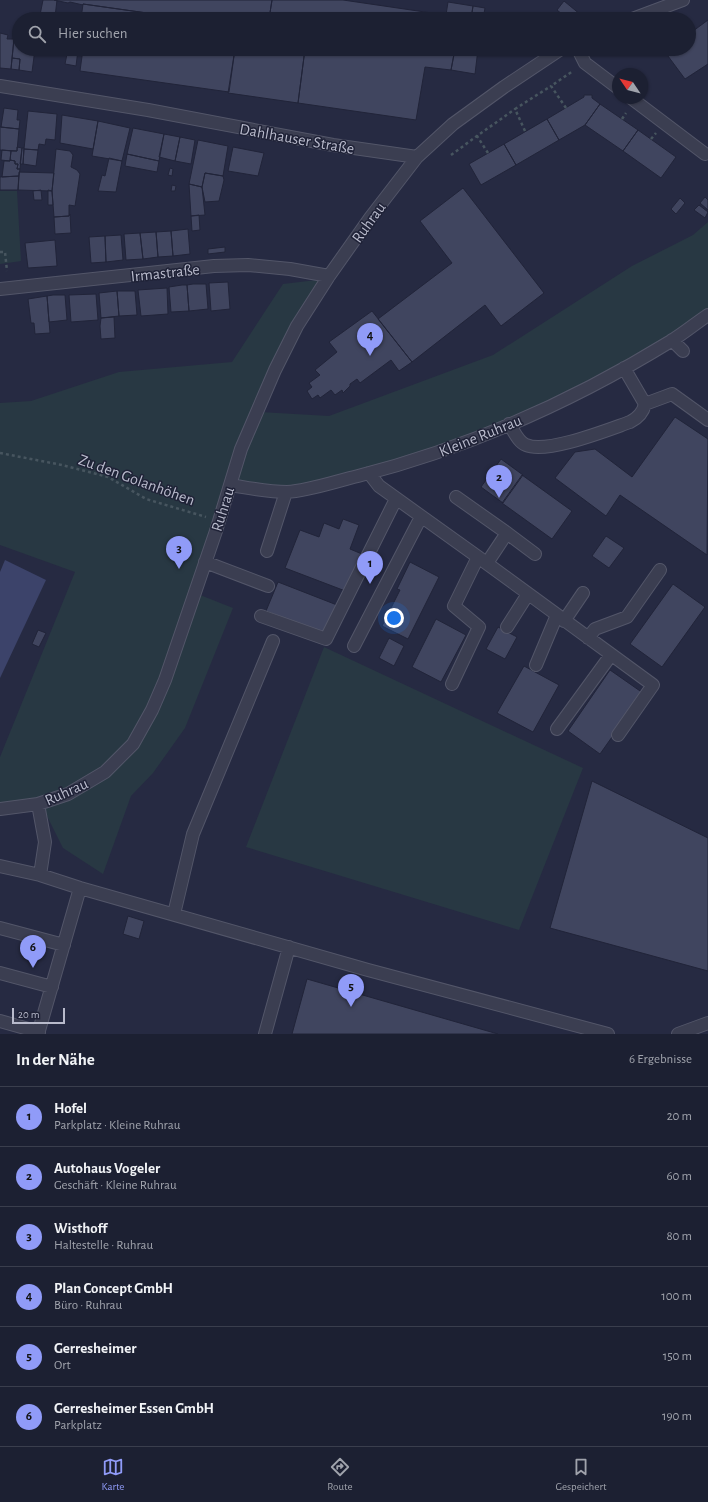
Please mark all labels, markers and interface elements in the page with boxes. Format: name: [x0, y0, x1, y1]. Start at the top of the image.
search box: [12, 12, 696, 56]
icon: search: [26, 23, 48, 45]
text: Hier suchen: [58, 26, 128, 41]
north arrow: [612, 68, 648, 104]
street label: Dahlhauser Straße: [238, 121, 355, 157]
street label: Ruhrau: [349, 199, 389, 246]
street label: Irmastraße: [130, 261, 200, 285]
pin: 4: [357, 323, 383, 356]
street label: Kleine Ruhrau: [437, 412, 524, 460]
street label: Zu den Golanhöhen: [76, 452, 197, 508]
pin: 2: [486, 465, 512, 498]
street label: Ruhrau: [209, 485, 237, 533]
pin: 3: [166, 536, 192, 569]
pin: 1: [357, 551, 383, 584]
your location: [384, 608, 404, 628]
street label: Ruhrau: [42, 775, 90, 808]
pin: 6: [20, 935, 46, 968]
pin: 5: [338, 974, 364, 1007]
scale bar: [12, 1006, 65, 1025]
text: 20 m: [18, 1009, 39, 1020]
text: In der Nähe: [16, 1051, 95, 1068]
text: 6 Ergebnisse: [629, 1053, 692, 1066]
text: Hofel: [54, 1101, 87, 1116]
text: 1: [27, 1110, 31, 1123]
text: 20 m: [667, 1110, 692, 1123]
text: Parkplatz · Kleine Ruhrau: [54, 1119, 180, 1132]
text: Autohaus Vogeler: [54, 1161, 160, 1176]
text: 2: [26, 1170, 32, 1183]
text: 60 m: [666, 1170, 692, 1183]
text: Geschäft · Kleine Ruhrau: [54, 1179, 177, 1192]
text: Wisthoff: [54, 1221, 107, 1236]
text: 3: [26, 1230, 32, 1243]
text: 80 m: [666, 1230, 692, 1243]
text: Haltestelle · Ruhrau: [54, 1239, 153, 1252]
text: Plan Concept GmbH: [54, 1281, 173, 1296]
text: 4: [26, 1290, 32, 1303]
text: 100 m: [661, 1290, 692, 1303]
text: Büro · Ruhrau: [54, 1299, 122, 1312]
text: Gerresheimer: [54, 1341, 137, 1356]
text: 5: [26, 1350, 32, 1363]
text: 150 m: [663, 1350, 692, 1363]
text: Ort: [54, 1359, 71, 1372]
text: Gerresheimer Essen GmbH: [54, 1401, 214, 1416]
text: 6: [26, 1410, 32, 1423]
text: 190 m: [662, 1410, 692, 1423]
text: Parkplatz: [54, 1419, 102, 1432]
tab: Karte: [102, 1456, 124, 1493]
tab: Route: [327, 1456, 353, 1493]
tab: Gespeichert: [556, 1456, 606, 1493]

